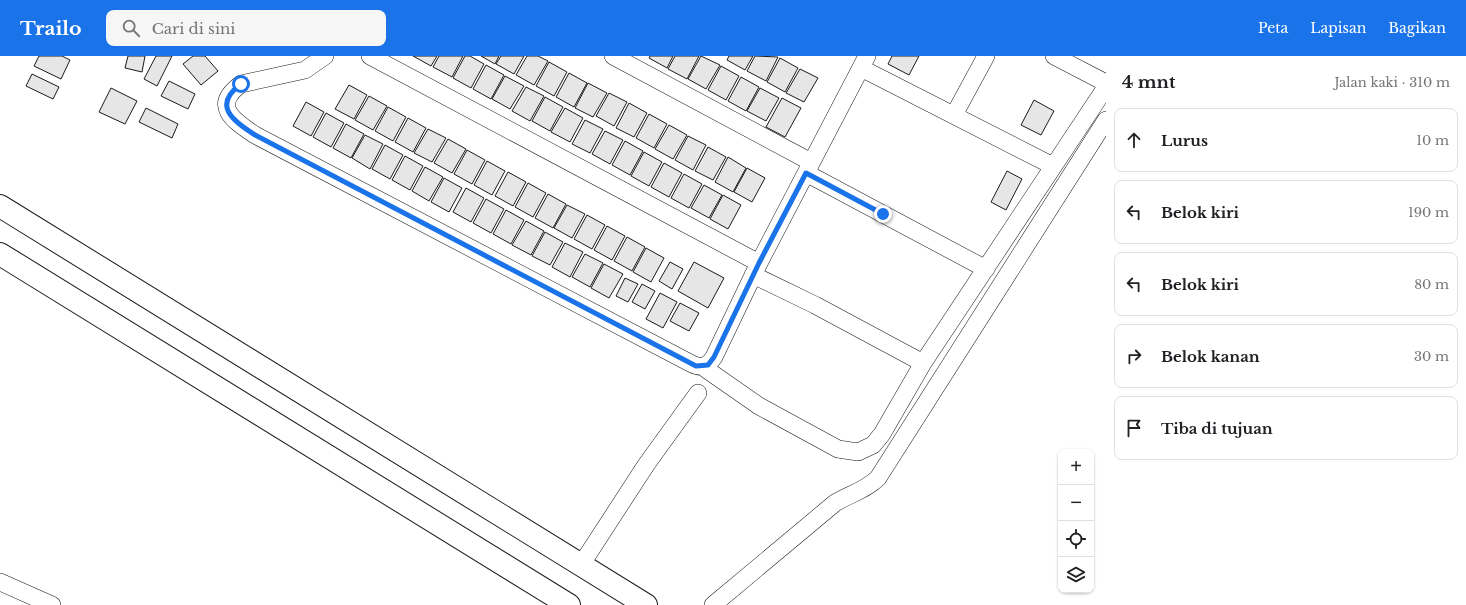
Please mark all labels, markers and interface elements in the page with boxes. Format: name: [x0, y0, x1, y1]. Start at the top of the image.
search box: [106, 10, 386, 46]
text: Trailo: [20, 17, 82, 40]
icon: search: [120, 17, 142, 39]
text: Cari di sini: [152, 19, 235, 38]
text: Peta: [1258, 19, 1288, 37]
text: Lapisan: [1310, 19, 1366, 37]
text: Bagikan: [1388, 19, 1446, 37]
text: 4 mnt: [1122, 72, 1175, 93]
text: Jalan kaki · 310 m: [1334, 74, 1450, 91]
route start: [232, 75, 250, 93]
icon: ahead: [1123, 129, 1145, 151]
text: Lurus: [1161, 131, 1208, 150]
text: 10 m: [1416, 132, 1449, 149]
icon: left: [1123, 201, 1145, 223]
text: Belok kiri: [1161, 203, 1239, 222]
text: 190 m: [1408, 204, 1449, 221]
route end: [874, 205, 892, 223]
icon: left: [1123, 273, 1145, 295]
text: Belok kiri: [1161, 275, 1239, 294]
text: 80 m: [1414, 276, 1449, 293]
icon: right: [1123, 345, 1145, 367]
text: Belok kanan: [1161, 347, 1260, 366]
text: 30 m: [1414, 348, 1449, 365]
icon: arrive: [1123, 417, 1145, 439]
text: Tiba di tujuan: [1161, 419, 1273, 438]
map controls: [1058, 449, 1094, 593]
button: +: [1058, 449, 1094, 485]
button: −: [1058, 485, 1094, 521]
button: locate: [1058, 521, 1094, 557]
button: layers: [1058, 557, 1094, 593]

